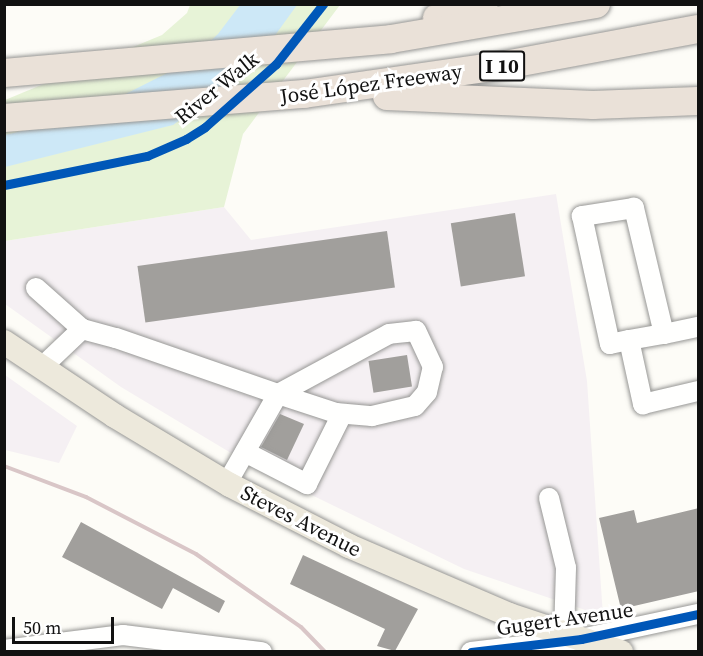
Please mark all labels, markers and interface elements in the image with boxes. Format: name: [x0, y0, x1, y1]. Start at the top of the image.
street label: River Walk: [170, 46, 264, 130]
road number: I 10: [478, 49, 526, 83]
street label: José López Freeway: [278, 59, 464, 109]
street label: Steves Avenue: [237, 480, 365, 562]
street label: Gugert Avenue: [495, 597, 635, 641]
scale bar: [15, 605, 117, 643]
text: 50 m: [23, 615, 61, 640]

